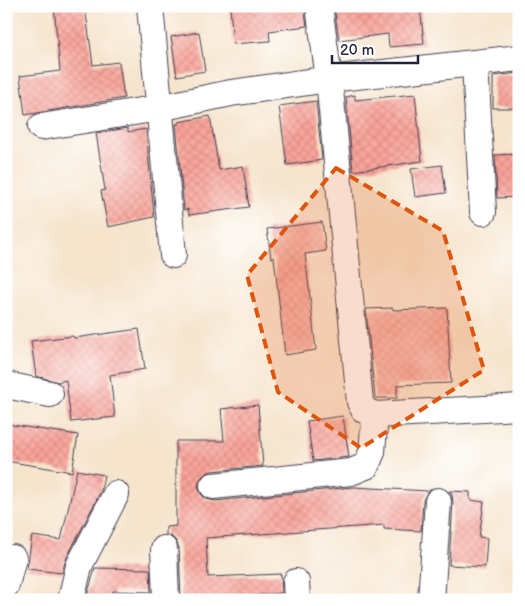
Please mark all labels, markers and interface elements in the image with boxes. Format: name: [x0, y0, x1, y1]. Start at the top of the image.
scale bar: [332, 32, 419, 64]
text: 20 m: [340, 41, 374, 60]

